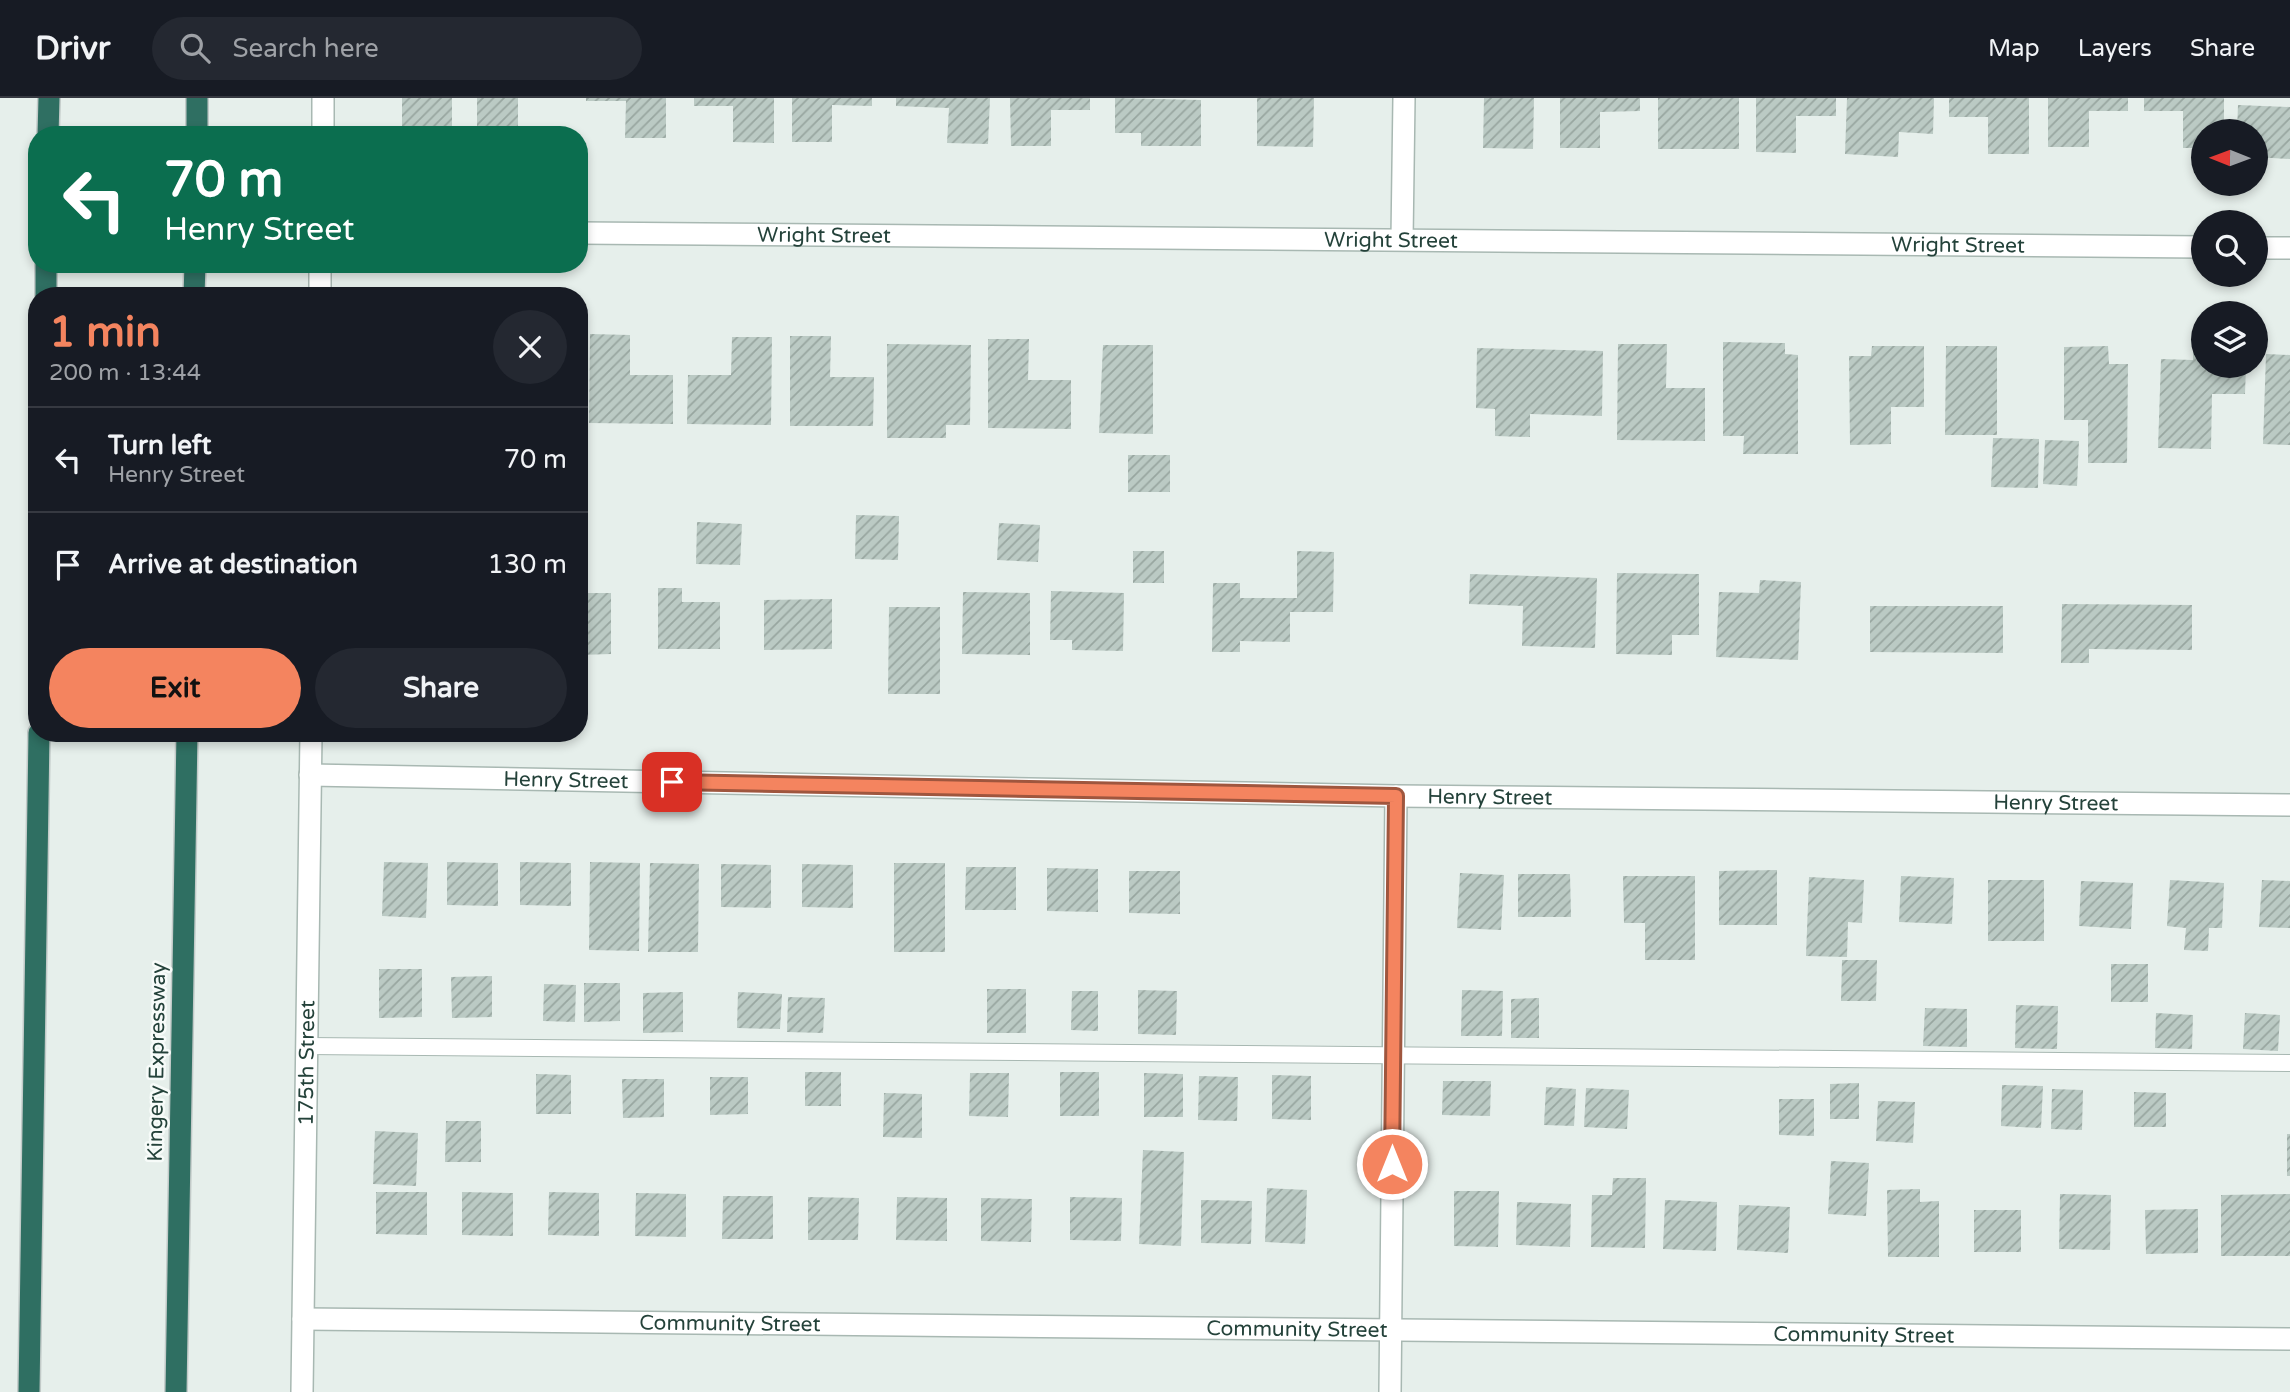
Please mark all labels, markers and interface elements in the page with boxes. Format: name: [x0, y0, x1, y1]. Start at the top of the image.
search box: [152, 17, 642, 80]
text: Drivr: [35, 29, 110, 68]
icon: search: [176, 29, 214, 67]
text: Search here: [232, 33, 379, 64]
text: Map: [1988, 34, 2040, 63]
text: Layers: [2078, 34, 2152, 63]
text: Share: [2190, 34, 2255, 63]
north arrow: [2191, 119, 2268, 196]
map controls: [2191, 119, 2268, 378]
text: 70 m: [164, 151, 283, 210]
icon: left: [49, 154, 140, 245]
button: search: [2191, 210, 2268, 287]
text: Henry Street: [164, 211, 355, 249]
street label: Wright Street: [757, 222, 891, 248]
street label: Wright Street: [1324, 227, 1458, 253]
street label: Wright Street: [1891, 232, 2025, 258]
button: layers: [2191, 301, 2268, 378]
text: 1 min: [49, 307, 161, 358]
button: close: [493, 310, 567, 384]
text: 200 m · 13:44: [49, 359, 201, 387]
text: Turn left: [108, 430, 211, 461]
icon: left: [49, 441, 87, 479]
text: 70 m: [504, 444, 567, 475]
text: Henry Street: [108, 461, 245, 489]
icon: arrive: [49, 546, 87, 584]
text: Arrive at destination: [108, 549, 358, 580]
text: 130 m: [487, 549, 567, 580]
button: Exit: [49, 648, 301, 728]
button: Share: [315, 648, 567, 728]
pin: [642, 752, 702, 812]
icon: arrive: [653, 763, 691, 801]
street label: Henry Street: [503, 766, 629, 794]
street label: Henry Street: [1427, 784, 1552, 810]
street label: Henry Street: [1993, 790, 2118, 816]
street label: Kingery Expressway: [143, 962, 171, 1162]
street label: 175th Street: [293, 1000, 320, 1126]
position arrow: [1355, 1127, 1429, 1201]
street label: Community Street: [639, 1310, 821, 1337]
street label: Community Street: [1206, 1316, 1388, 1342]
street label: Community Street: [1773, 1321, 1955, 1348]

